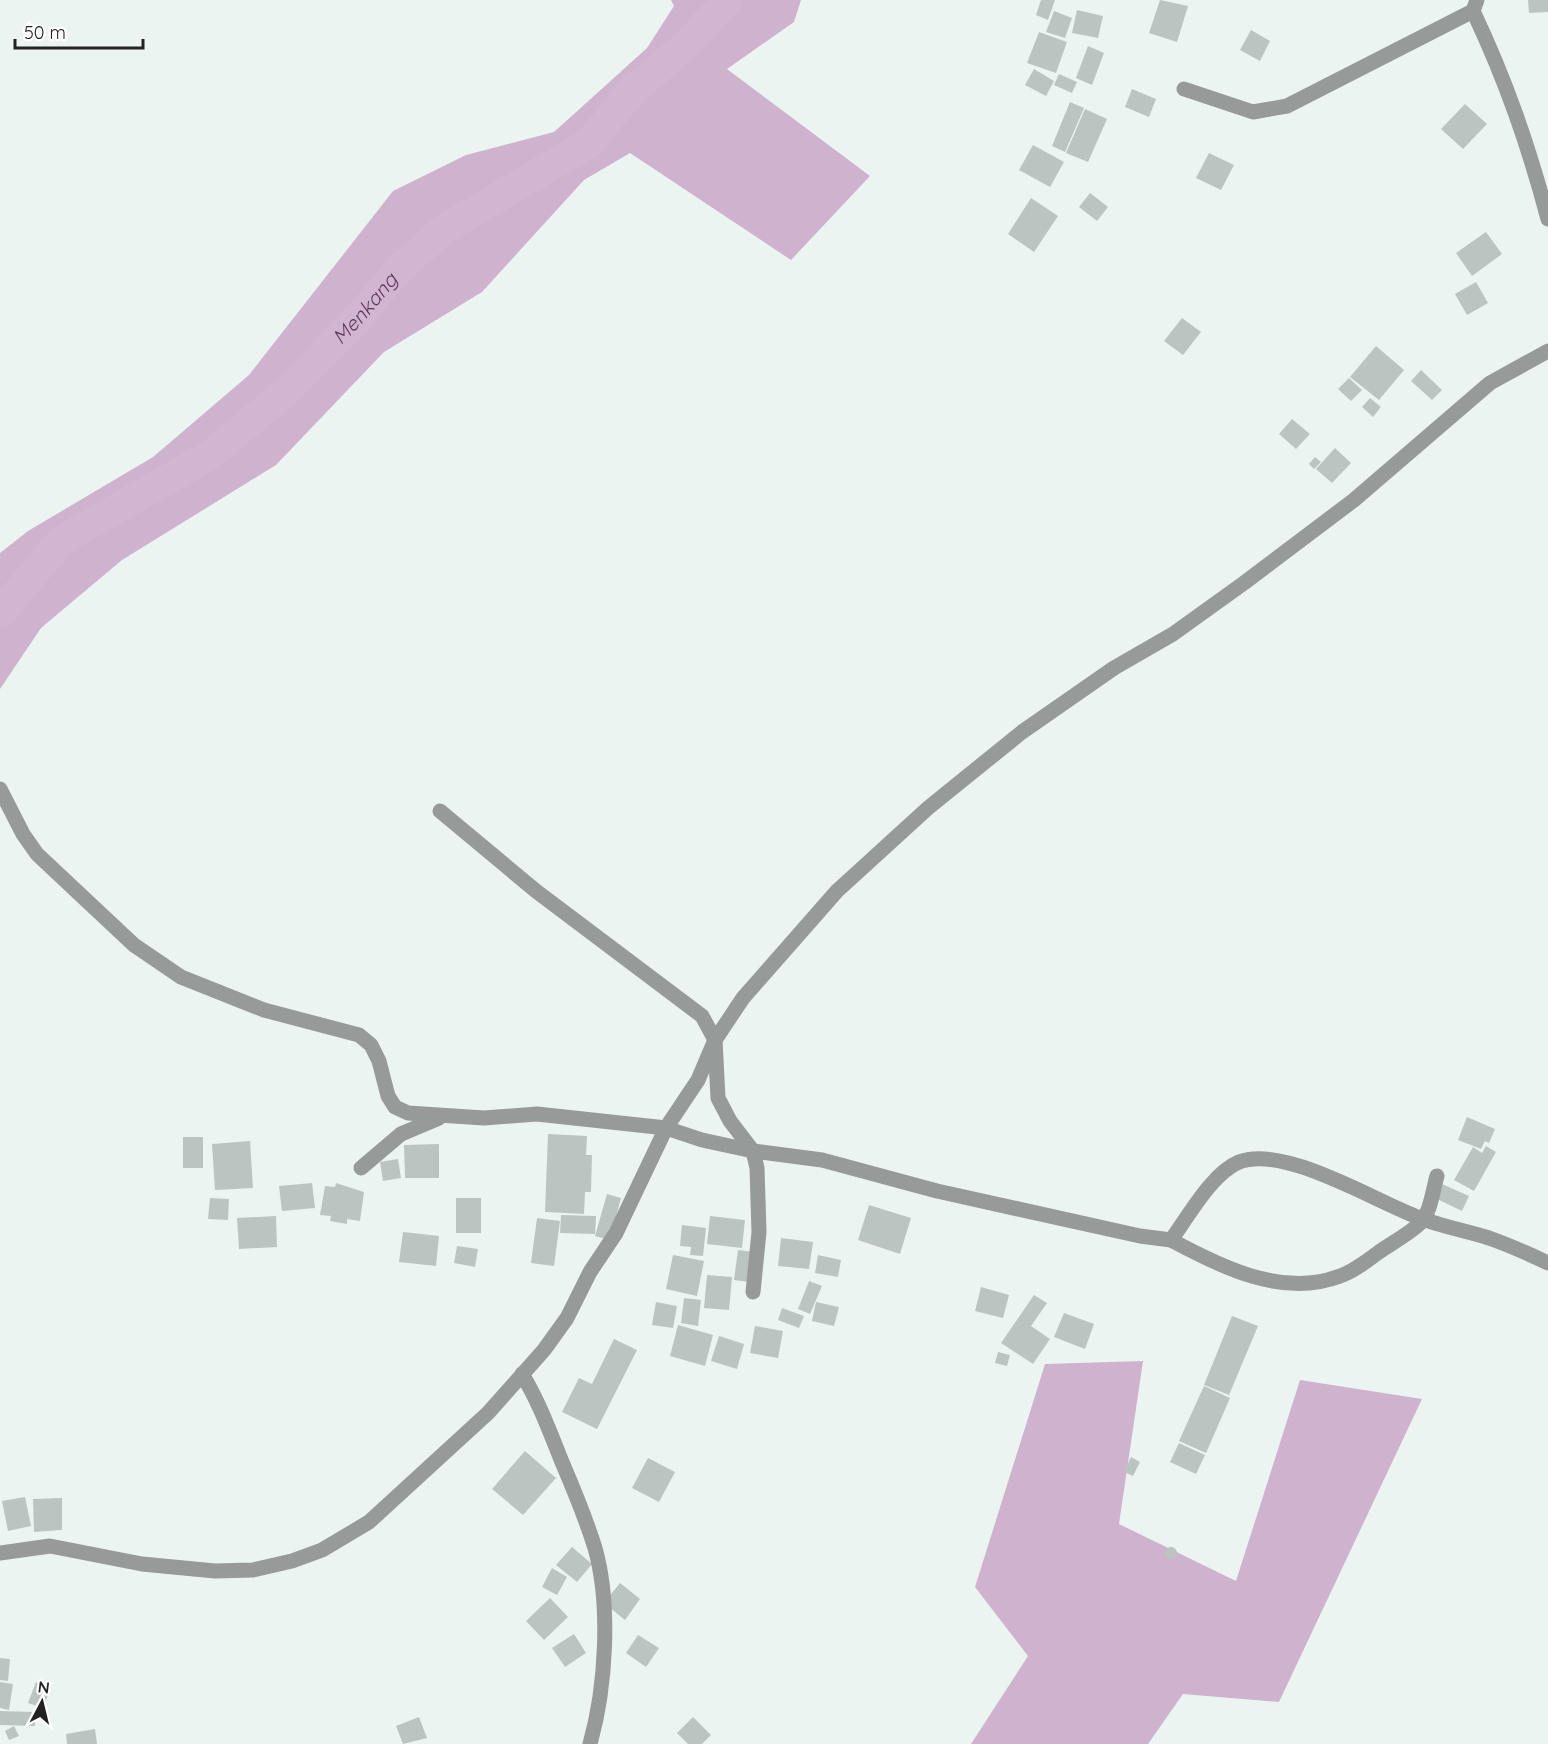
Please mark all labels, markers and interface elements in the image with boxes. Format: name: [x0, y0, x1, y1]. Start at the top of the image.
scale bar: [15, 12, 142, 50]
text: 50 m: [24, 21, 66, 44]
water label: Menkang: [327, 266, 403, 349]
north arrow: [12, 1672, 72, 1732]
text: N: [37, 1676, 51, 1698]

